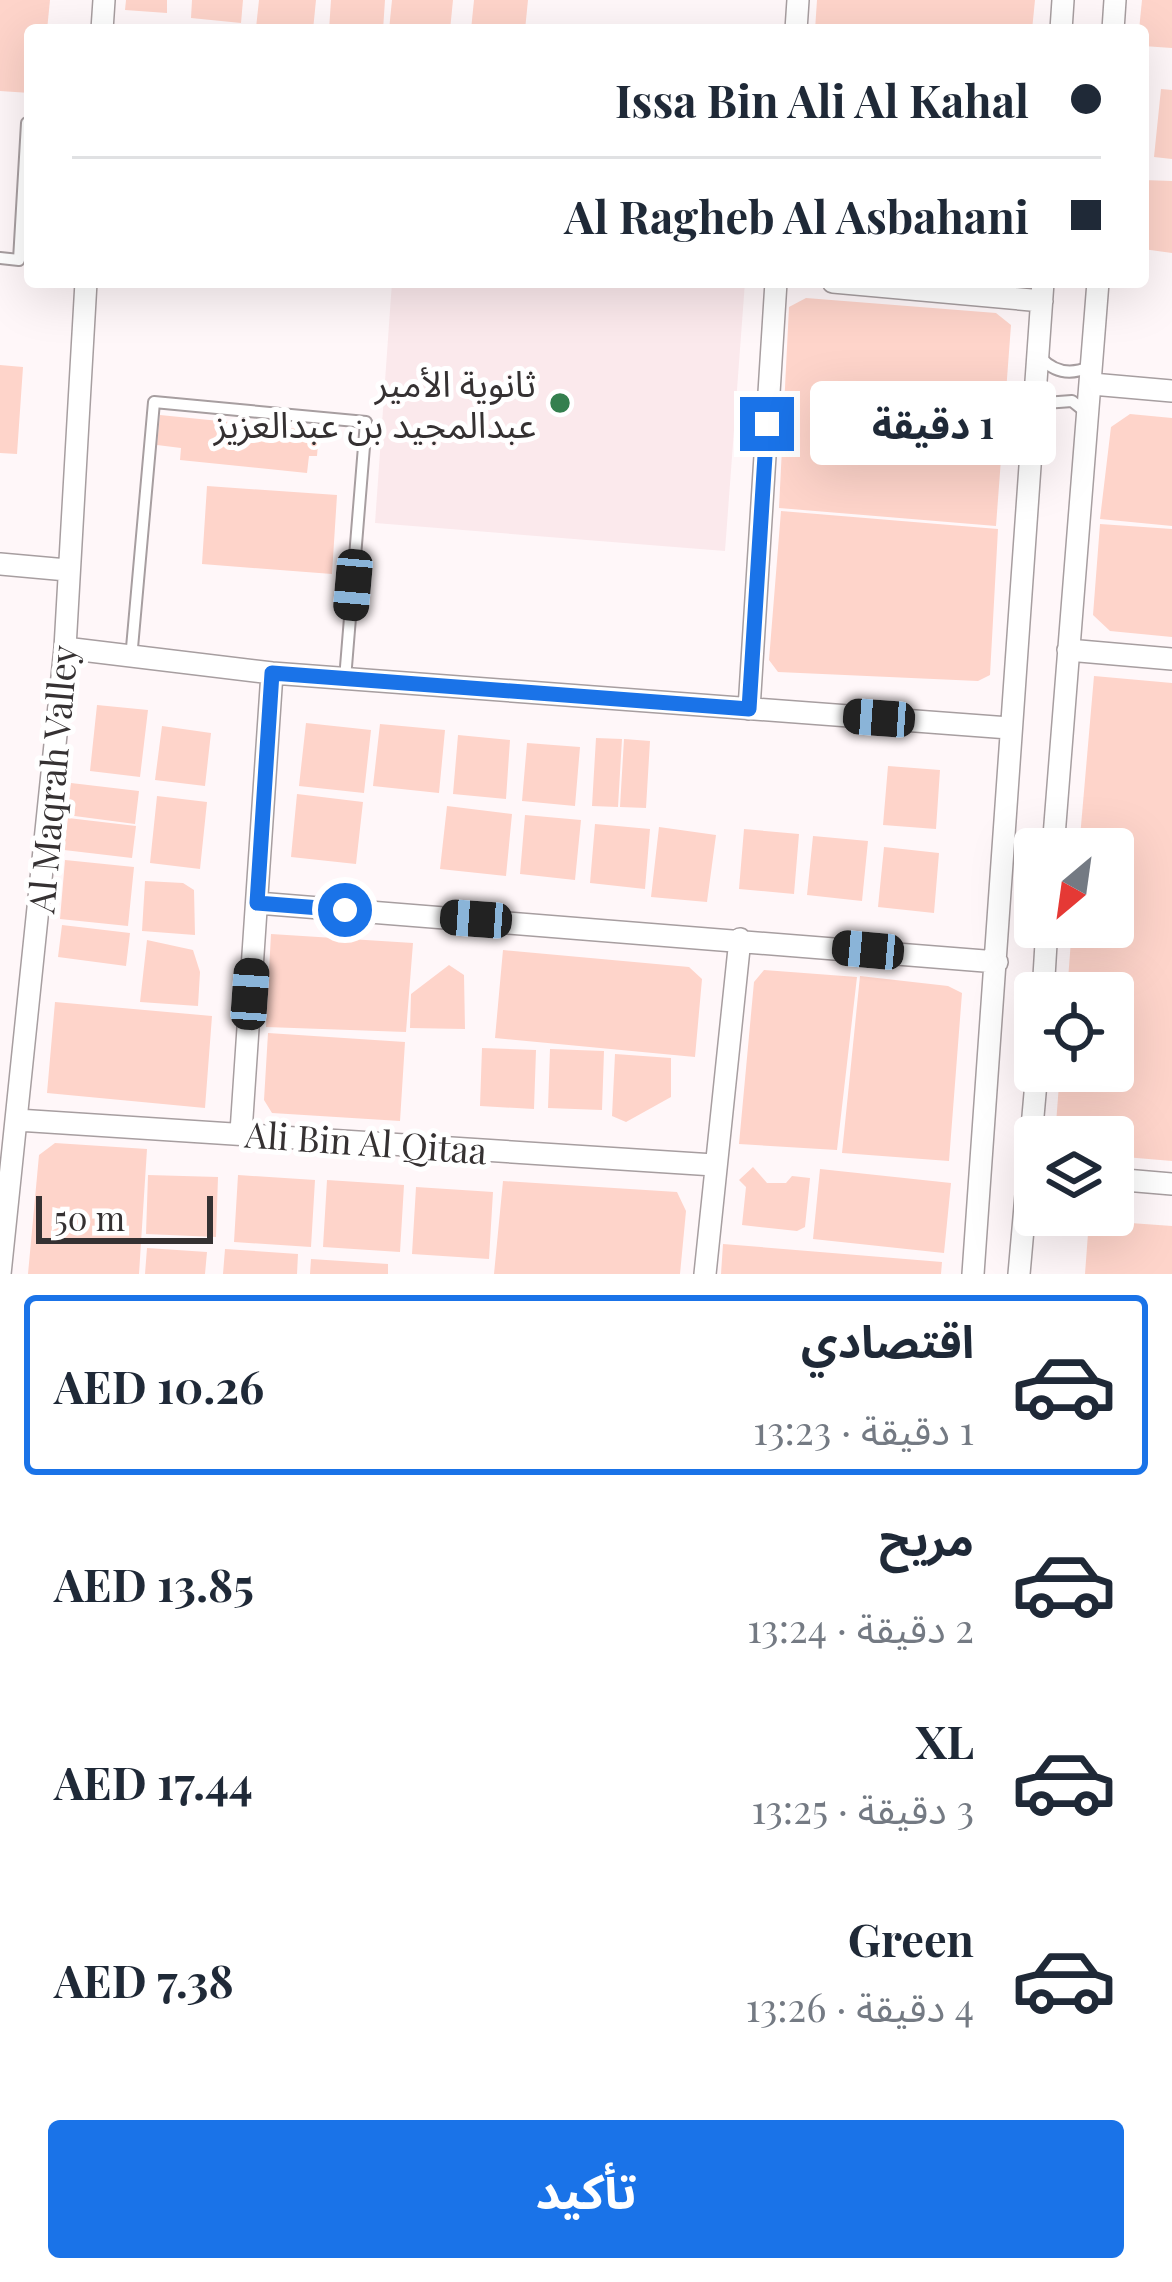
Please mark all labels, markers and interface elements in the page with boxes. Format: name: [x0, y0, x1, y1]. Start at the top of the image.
text: Issa Bin Ali Al Kahal: [615, 69, 1029, 129]
text: Al Ragheb Al Asbahani: [564, 185, 1029, 245]
place label: ثانوية الأمير عبدالمجيد بن عبدالعزيز: [213, 358, 536, 447]
callout: 1 دقيقة: [809, 382, 1055, 466]
marker: ثانوية الأمير عبدالمجيد بن عبدالعزيز: [547, 390, 573, 416]
route end: [740, 397, 794, 451]
text: 1 دقيقة: [872, 397, 994, 449]
car: [332, 548, 374, 622]
street label: Al Maqrah Valley: [15, 643, 87, 916]
car: [842, 698, 916, 738]
north arrow: [1014, 828, 1134, 948]
map controls: [1014, 828, 1134, 1236]
route start: [318, 883, 372, 937]
car: [439, 899, 513, 939]
car: [831, 929, 905, 971]
car: [230, 957, 270, 1031]
button: locate: [1014, 972, 1134, 1092]
street label: Ali Bin Al Qitaa: [242, 1109, 489, 1173]
button: layers: [1014, 1116, 1134, 1236]
scale bar: [36, 1190, 213, 1243]
text: 50 m: [54, 1195, 125, 1239]
text: اقتصادي: [801, 1309, 974, 1369]
icon: car: [1010, 1331, 1118, 1439]
text: AED 10.26: [54, 1355, 264, 1415]
text: 1 دقيقة · 13:23: [753, 1403, 974, 1455]
text: مريح: [879, 1507, 974, 1567]
icon: car: [1010, 1529, 1118, 1637]
text: AED 13.85: [54, 1553, 254, 1613]
text: 2 دقيقة · 13:24: [747, 1601, 974, 1653]
text: XL: [915, 1710, 974, 1770]
icon: car: [1010, 1727, 1118, 1835]
text: AED 17.44: [54, 1751, 253, 1811]
text: 3 دقيقة · 13:25: [752, 1782, 974, 1834]
text: Green: [848, 1908, 974, 1968]
icon: car: [1010, 1925, 1118, 2033]
text: AED 7.38: [54, 1949, 234, 2009]
text: 4 دقيقة · 13:26: [746, 1980, 974, 2032]
button: تأكيد: [48, 2120, 1124, 2258]

